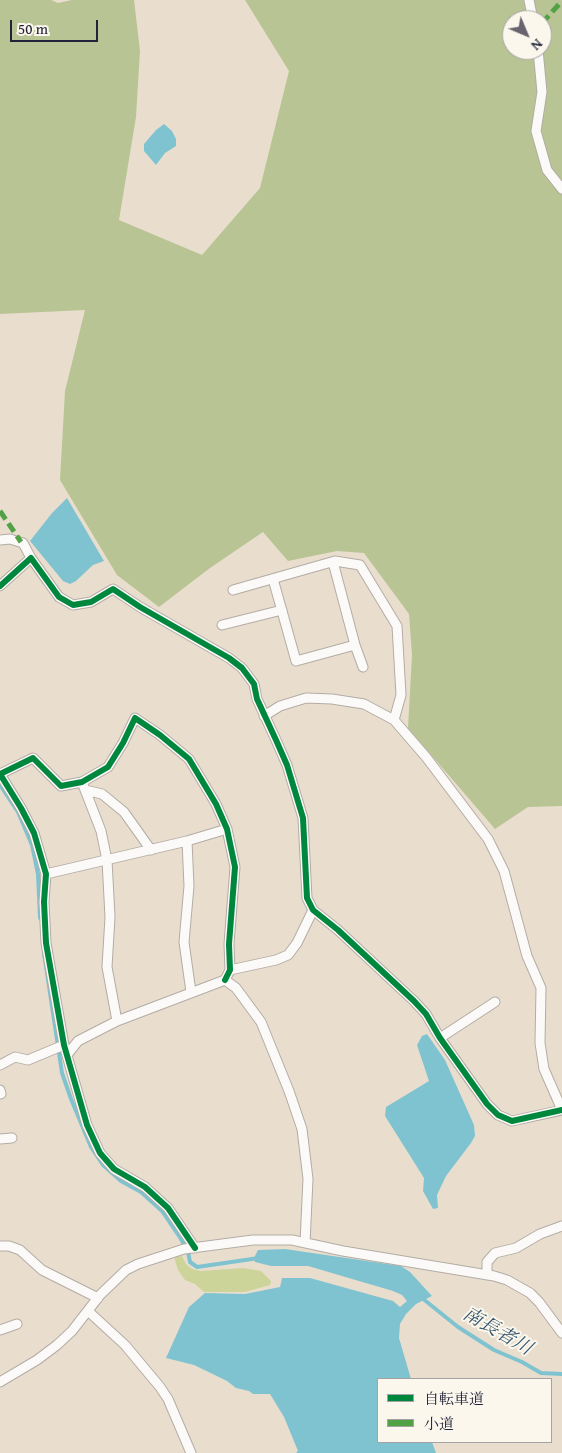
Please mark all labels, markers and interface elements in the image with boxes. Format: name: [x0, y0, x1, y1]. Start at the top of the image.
scale bar: [12, 10, 100, 42]
north arrow: [502, 10, 552, 60]
text: 50 m: [18, 18, 48, 39]
text: N: [527, 35, 547, 55]
water label: 南長者川: [458, 1303, 536, 1361]
legend: [377, 1378, 552, 1443]
text: 自転車道: [424, 1388, 484, 1409]
text: 小道: [424, 1413, 454, 1434]

